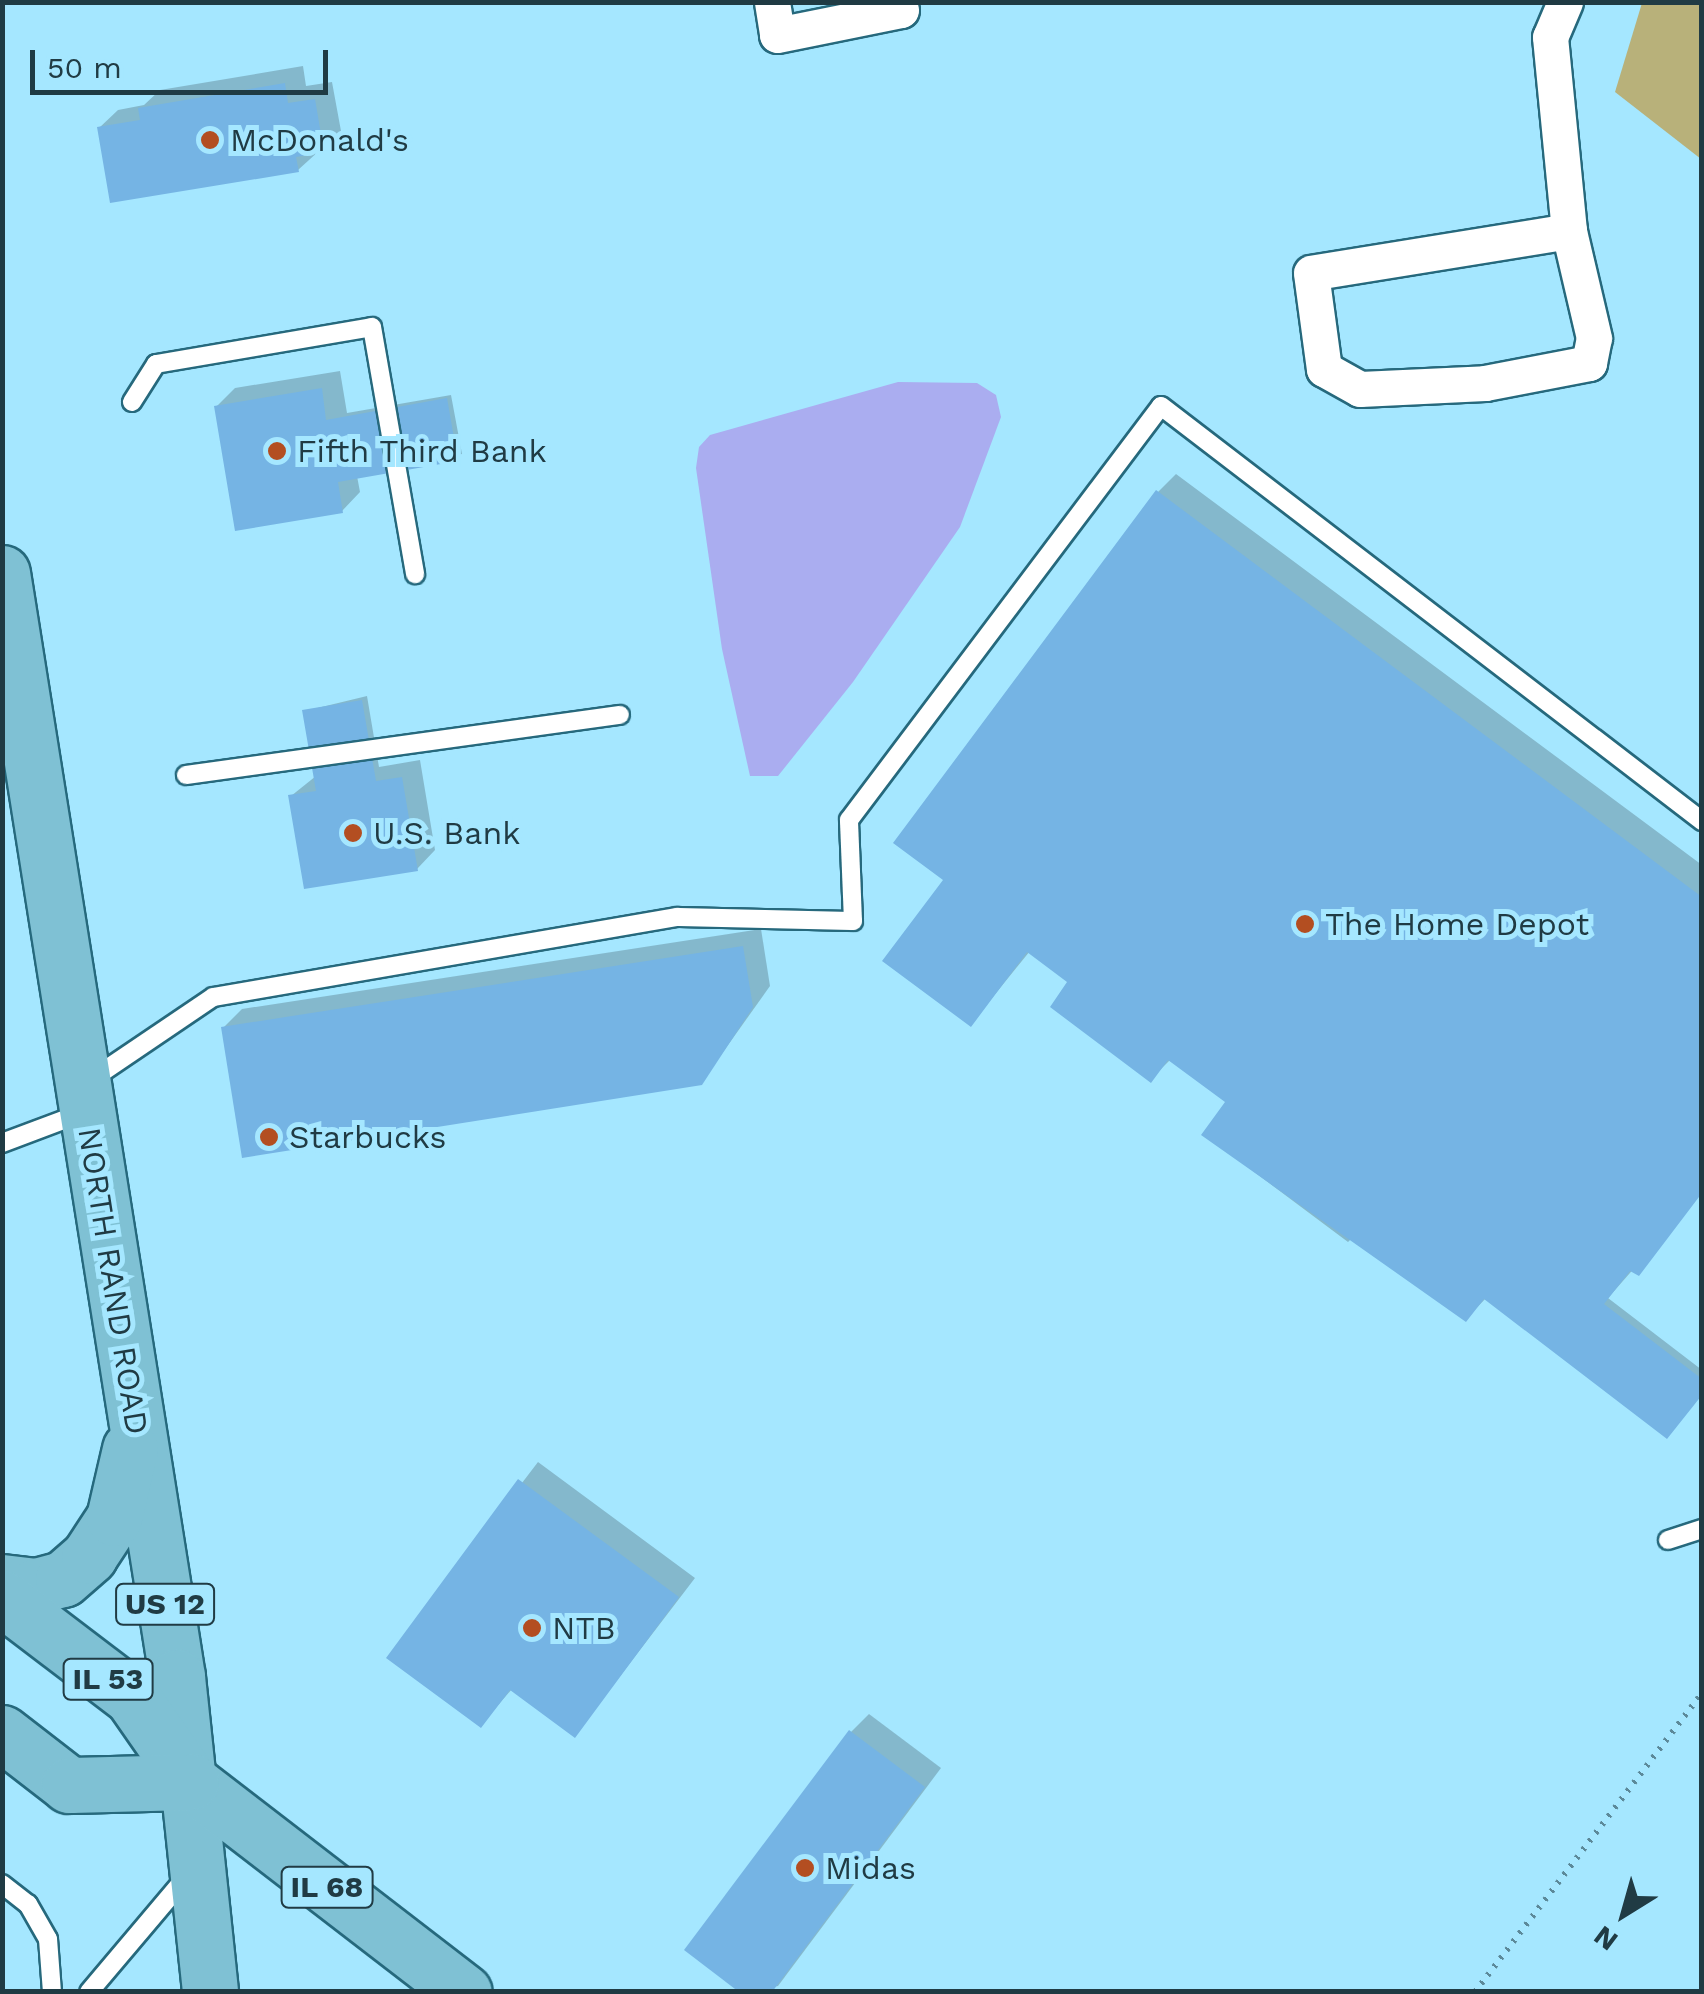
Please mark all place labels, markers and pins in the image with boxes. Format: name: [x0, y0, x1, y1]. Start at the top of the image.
place label: McDonald's: [230, 121, 409, 159]
marker: McDonald's: [199, 129, 221, 151]
place label: Fifth Third Bank: [297, 432, 548, 470]
marker: Fifth Third Bank: [266, 440, 288, 462]
place label: U.S. Bank: [373, 814, 520, 852]
marker: U.S. Bank: [342, 822, 364, 844]
place label: The Home Depot: [1325, 905, 1589, 943]
marker: The Home Depot: [1294, 913, 1316, 935]
place label: Starbucks: [289, 1118, 446, 1156]
marker: Starbucks: [258, 1126, 280, 1148]
place label: NTB: [552, 1609, 616, 1647]
marker: NTB: [521, 1617, 543, 1639]
place label: Midas: [825, 1849, 916, 1887]
marker: Midas: [794, 1857, 816, 1879]

